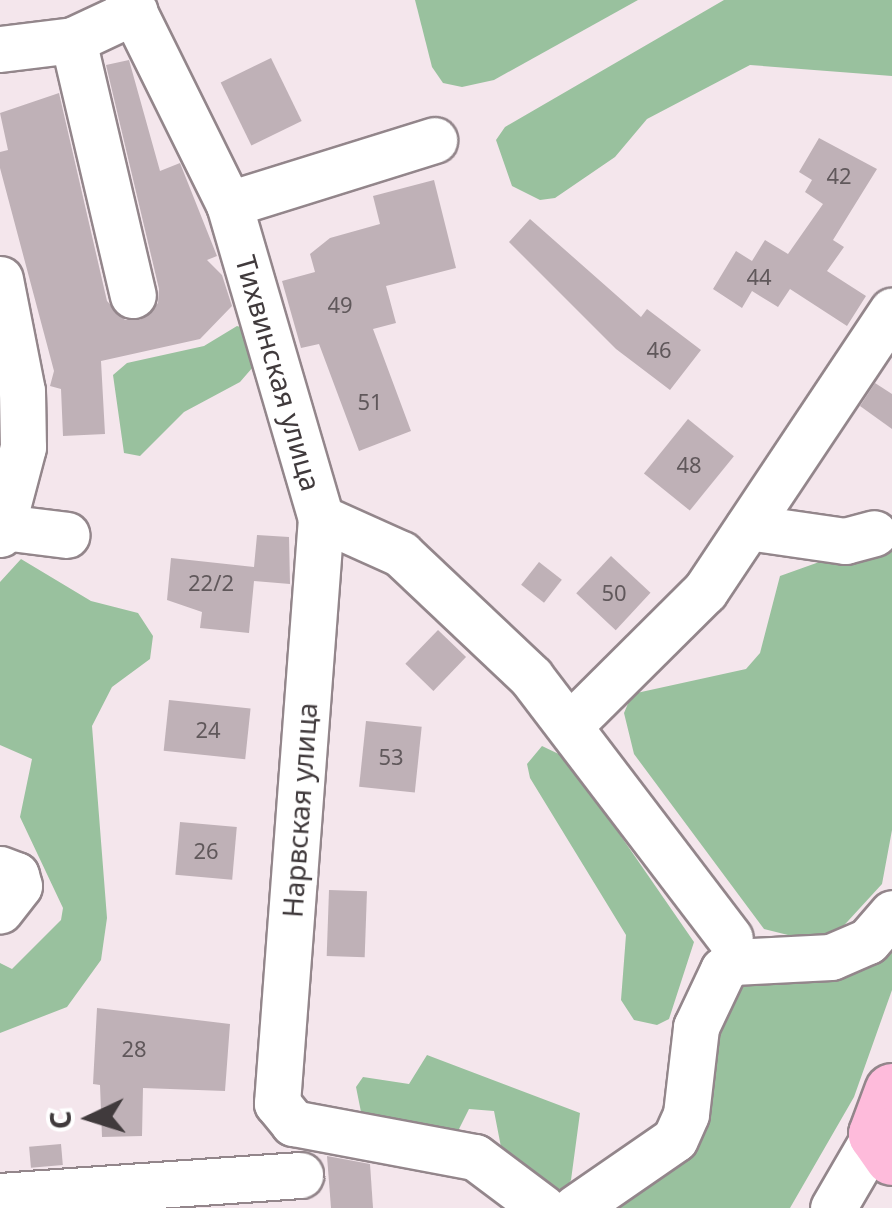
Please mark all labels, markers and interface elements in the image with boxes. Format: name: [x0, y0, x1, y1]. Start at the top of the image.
house number: 42: [826, 163, 852, 189]
street label: Тихвинская улица: [229, 251, 329, 495]
house number: 44: [746, 264, 772, 290]
house number: 49: [327, 292, 353, 318]
house number: 46: [646, 337, 672, 363]
house number: 51: [357, 389, 383, 415]
house number: 48: [676, 452, 702, 478]
house number: 22/2: [188, 570, 234, 596]
house number: 50: [601, 580, 627, 606]
street label: Нарвская улица: [275, 701, 323, 919]
house number: 24: [195, 717, 221, 743]
house number: 53: [378, 744, 404, 770]
house number: 26: [193, 838, 219, 864]
house number: 28: [121, 1036, 147, 1062]
north arrow: [40, 1068, 140, 1168]
text: С: [40, 1110, 80, 1130]

